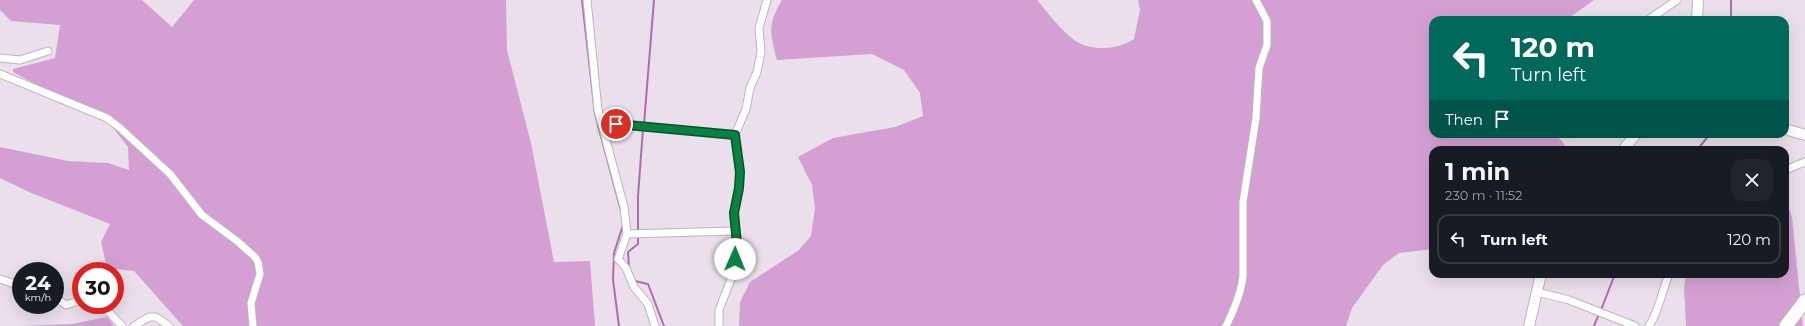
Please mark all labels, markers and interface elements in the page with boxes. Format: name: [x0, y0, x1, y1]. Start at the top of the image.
text: 120 m: [1511, 30, 1595, 64]
icon: left: [1445, 32, 1497, 84]
text: Turn left: [1511, 64, 1586, 86]
pin: [599, 107, 633, 141]
icon: arrive: [1491, 108, 1513, 130]
text: Then: [1445, 110, 1483, 129]
icon: arrive: [605, 113, 627, 135]
text: 1 min: [1445, 157, 1510, 186]
button: close: [1731, 159, 1773, 201]
text: 230 m · 11:52: [1445, 187, 1522, 203]
icon: left: [1447, 228, 1469, 250]
text: Turn left: [1481, 230, 1548, 249]
text: 120 m: [1727, 230, 1771, 249]
position arrow: [714, 238, 756, 280]
speed limit sign: 30: [72, 262, 124, 314]
text: 24: [25, 271, 51, 295]
text: km/h: [25, 291, 51, 304]

